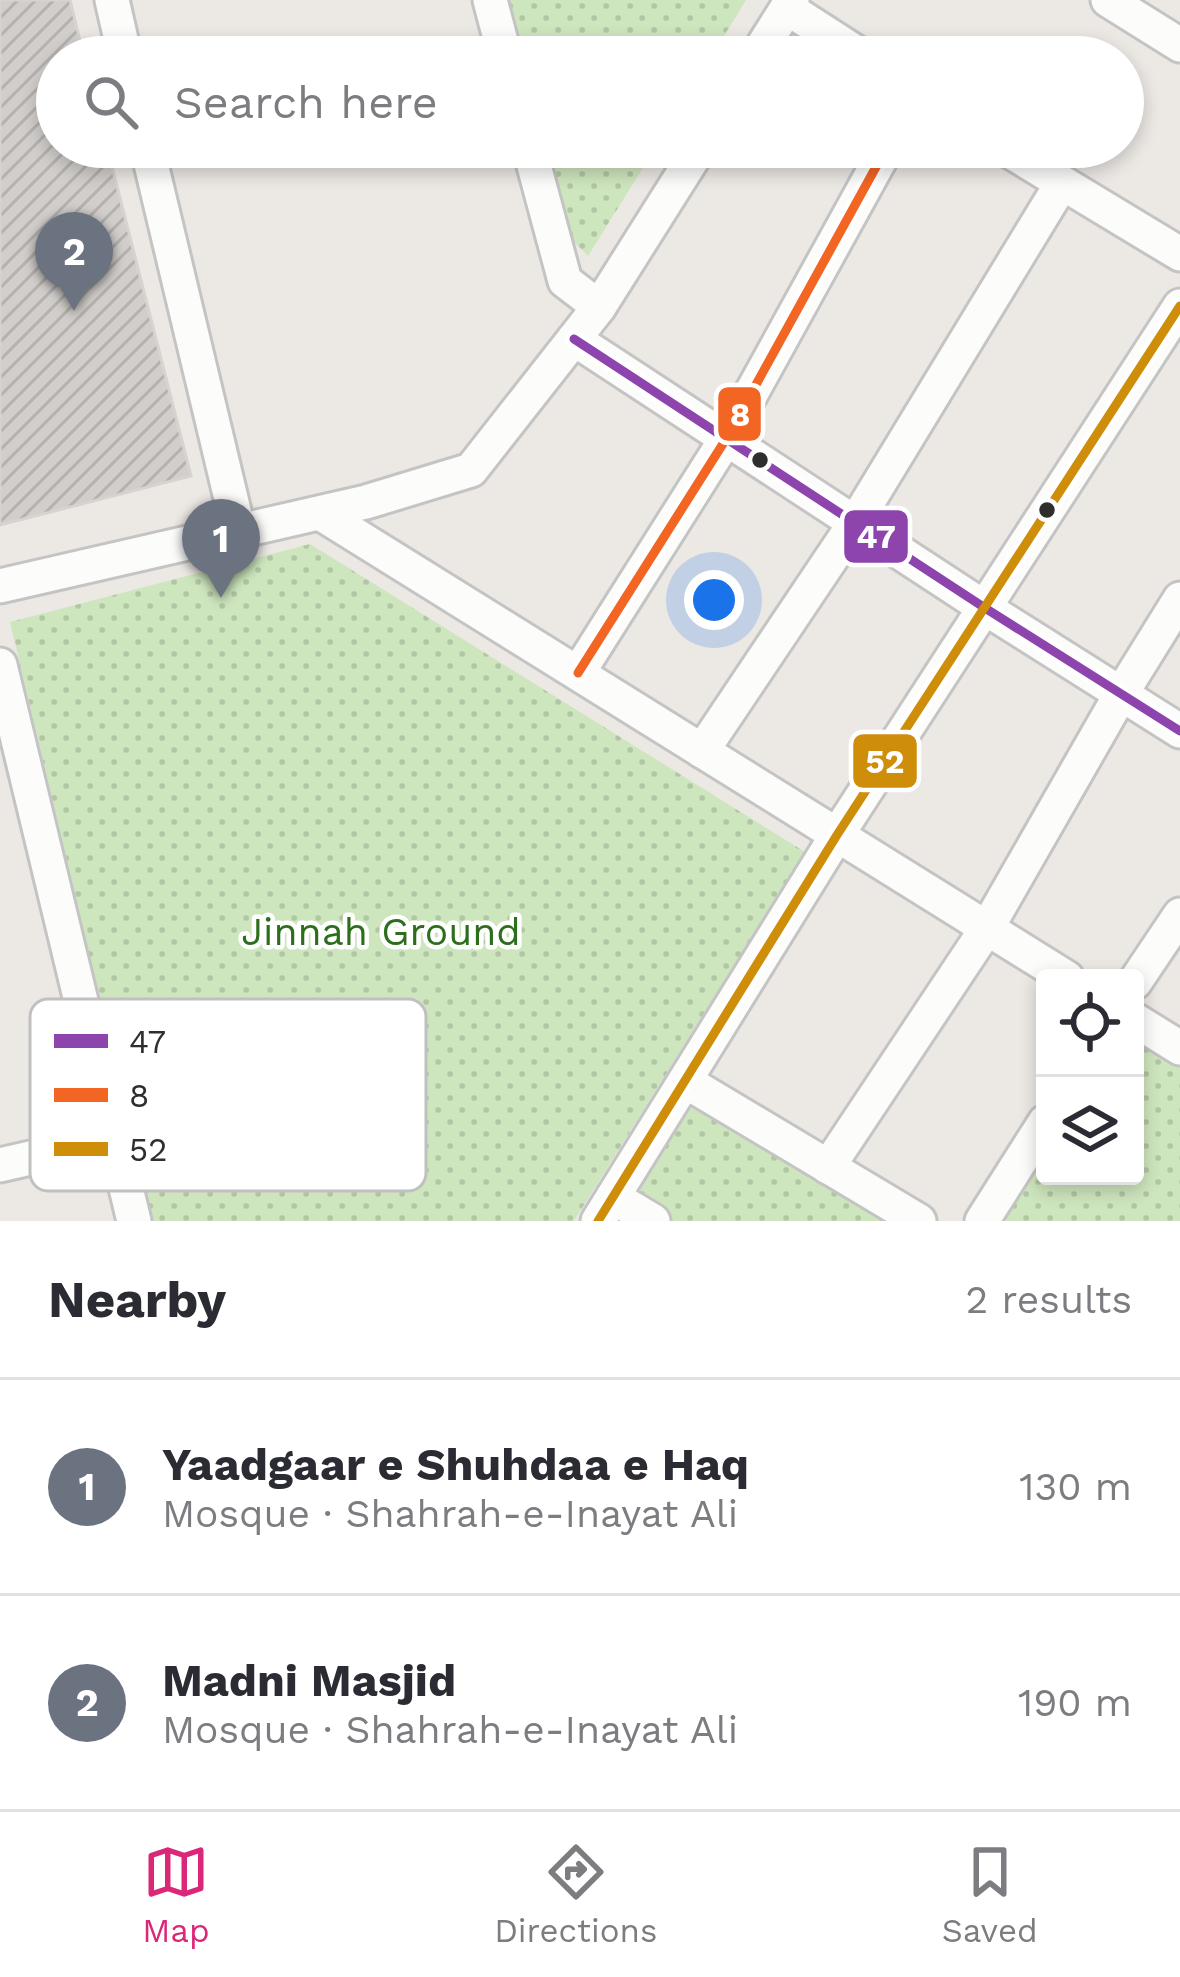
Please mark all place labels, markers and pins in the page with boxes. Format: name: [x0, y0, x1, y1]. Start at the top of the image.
pin: 2: [35, 212, 113, 311]
unlabelled marker: [749, 449, 771, 471]
pin: 1: [182, 499, 260, 598]
unlabelled marker: [1036, 499, 1058, 521]

